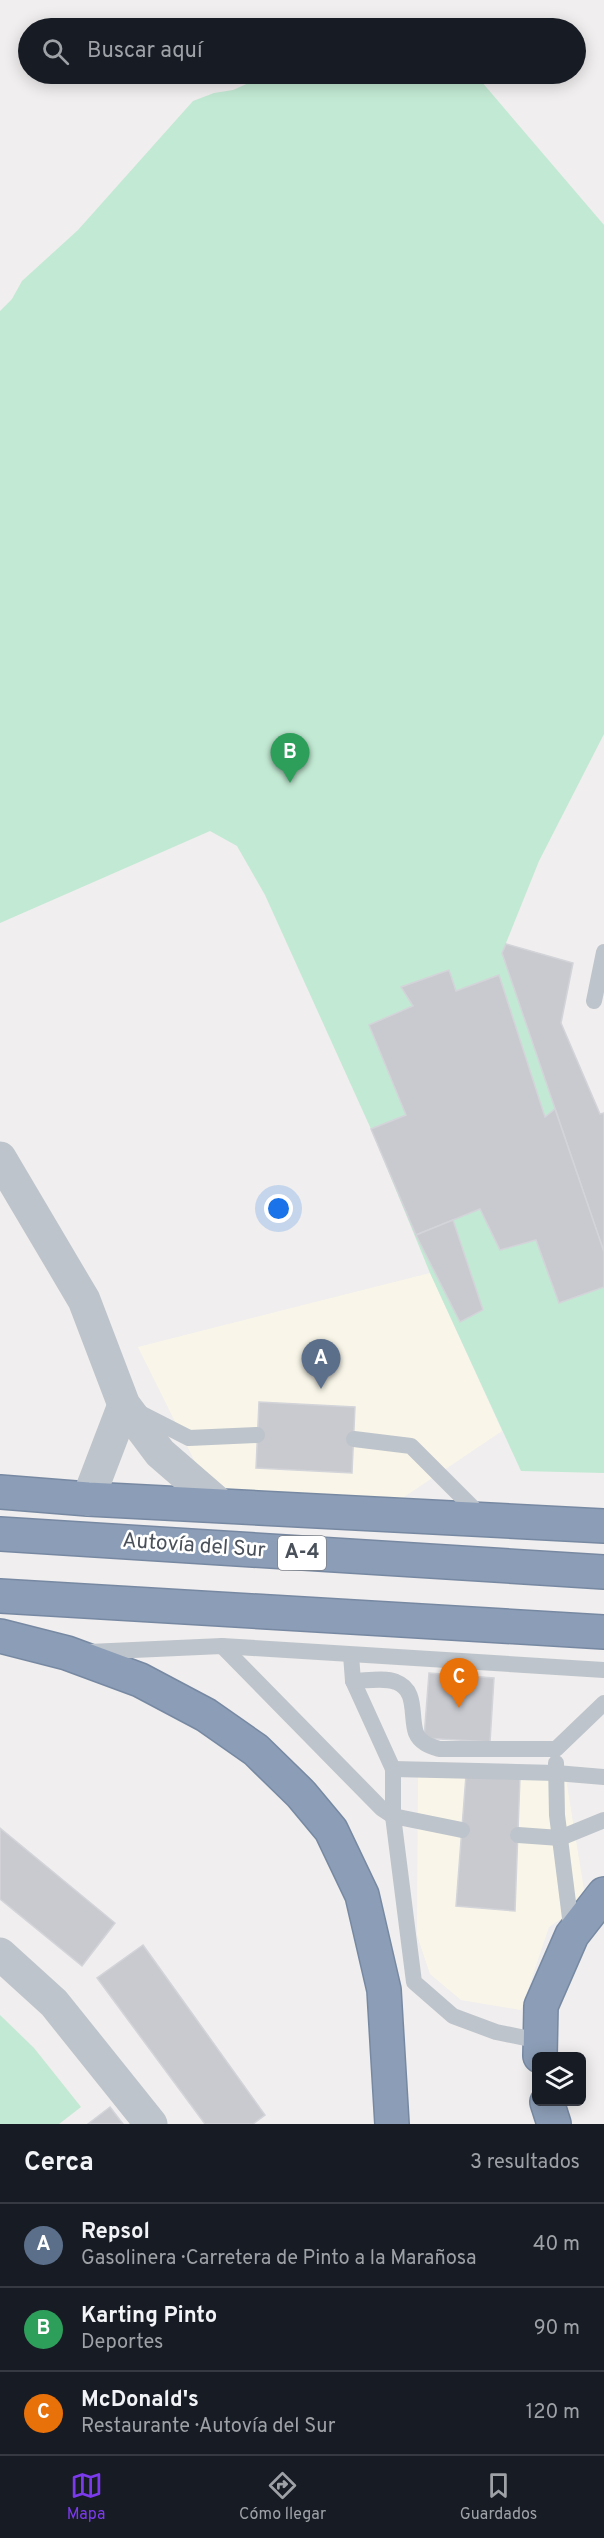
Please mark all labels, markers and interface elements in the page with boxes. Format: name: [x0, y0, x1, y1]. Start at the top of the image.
search box: [18, 18, 586, 84]
icon: search: [39, 35, 72, 68]
text: Buscar aquí: [87, 38, 203, 65]
pin: B: [270, 734, 310, 783]
your location: [264, 1194, 293, 1223]
pin: A: [302, 1340, 340, 1389]
street label: Autovía del Sur: [121, 1528, 267, 1564]
road number: A-4: [278, 1536, 326, 1570]
pin: C: [440, 1658, 478, 1708]
map controls: [532, 2052, 586, 2106]
button: layers: [532, 2052, 586, 2106]
text: Cerca: [24, 2147, 94, 2180]
text: 3 resultados: [470, 2150, 580, 2176]
text: Repsol: [81, 2219, 150, 2246]
text: A: [36, 2232, 51, 2258]
text: 40 m: [533, 2232, 580, 2258]
text: Gasolinera · Carretera de Pinto a la Marañosa: [81, 2246, 477, 2272]
text: Karting Pinto: [81, 2303, 217, 2330]
text: B: [37, 2316, 50, 2342]
text: 90 m: [534, 2316, 580, 2342]
text: Deportes: [81, 2330, 163, 2356]
text: McDonald's: [81, 2387, 199, 2414]
text: C: [37, 2400, 50, 2426]
text: 120 m: [526, 2400, 580, 2426]
text: Restaurante · Autovía del Sur: [81, 2414, 335, 2440]
tab: Mapa: [67, 2469, 105, 2525]
tab: Cómo llegar: [239, 2469, 326, 2525]
tab: Guardados: [460, 2469, 537, 2525]

